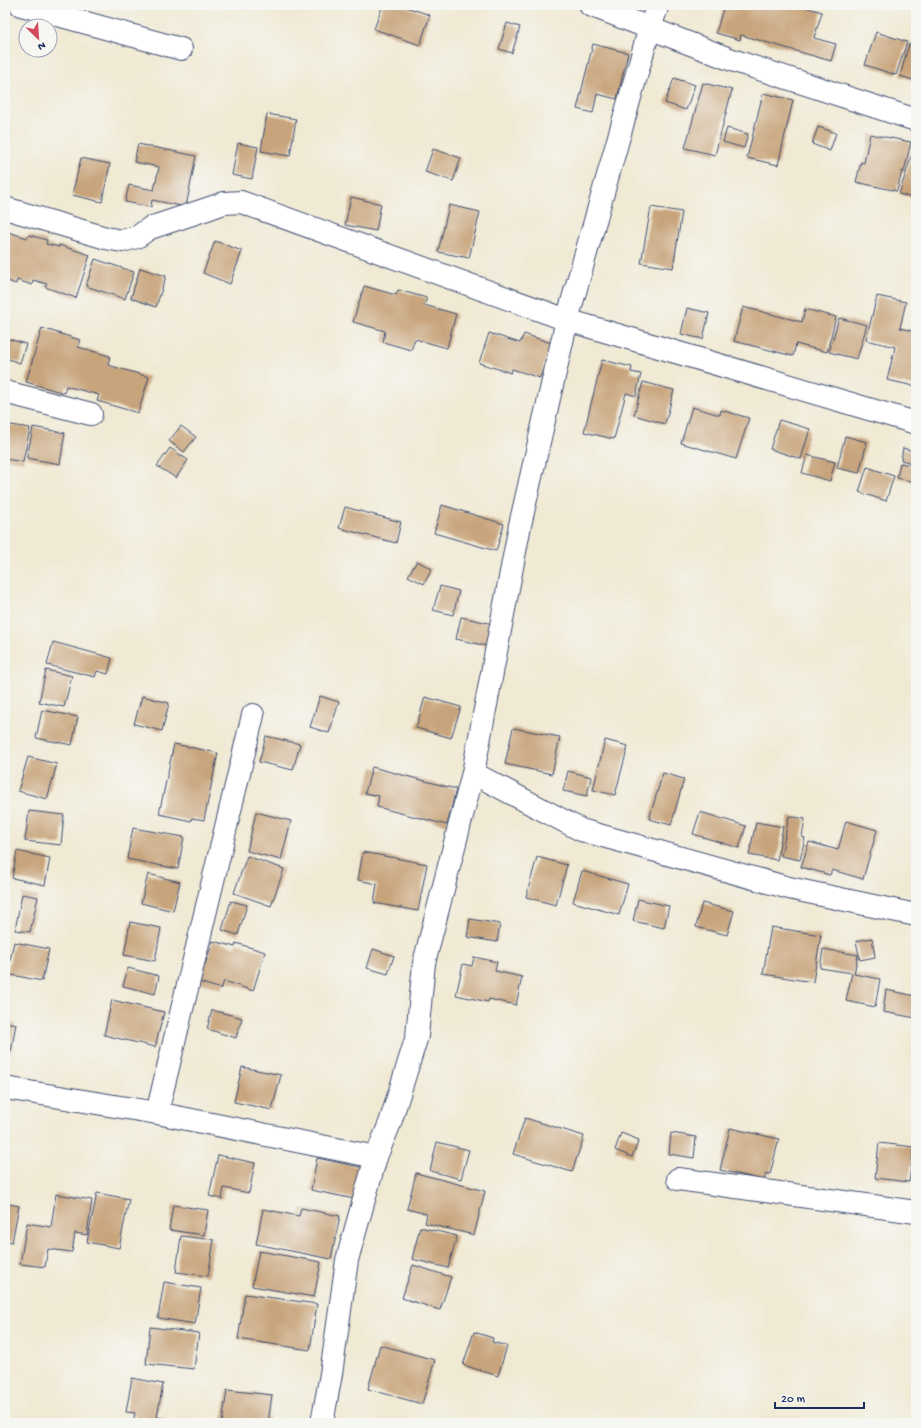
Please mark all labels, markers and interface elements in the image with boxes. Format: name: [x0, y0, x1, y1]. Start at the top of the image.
north arrow: [18, 18, 58, 58]
text: N: [36, 38, 47, 52]
scale bar: [775, 1384, 864, 1410]
text: 20 m: [781, 1393, 806, 1407]

